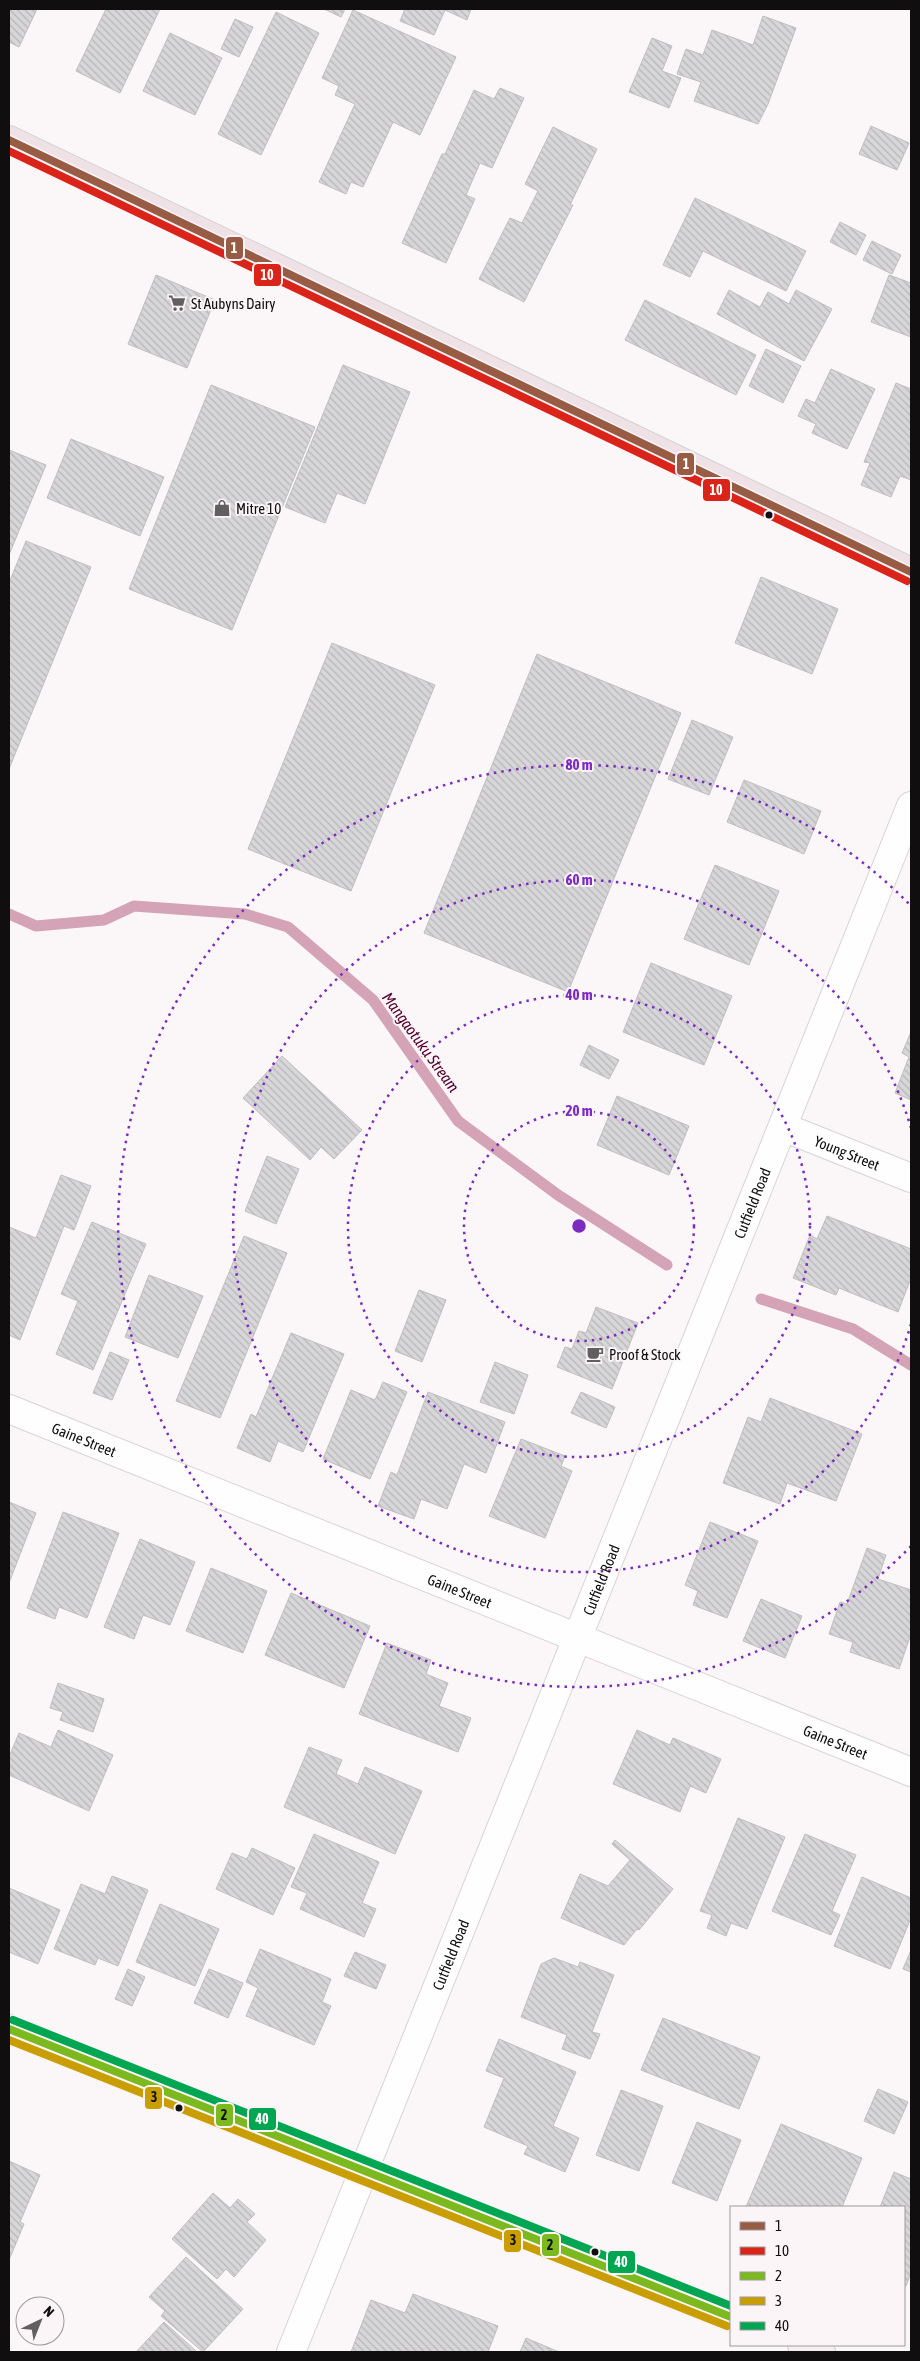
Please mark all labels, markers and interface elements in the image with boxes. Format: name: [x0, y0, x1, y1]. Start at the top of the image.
line badge: 1: [225, 236, 244, 260]
text: 1: [231, 240, 238, 256]
line badge: 10: [253, 263, 282, 287]
text: 10: [260, 267, 274, 283]
supermarket icon: St Aubyns Dairy: [167, 293, 187, 313]
place label: St Aubyns Dairy: [191, 295, 275, 312]
line badge: 1: [676, 452, 695, 476]
text: 1: [683, 456, 690, 472]
line badge: 10: [702, 478, 731, 502]
text: 10: [709, 482, 723, 498]
shop icon: Mitre 10: [212, 498, 232, 518]
place label: Mitre 10: [236, 500, 281, 517]
unlabelled marker: [764, 510, 774, 520]
text: 80 m: [566, 756, 593, 773]
text: 60 m: [566, 871, 593, 888]
text: 40 m: [565, 986, 593, 1003]
water label: Mangaotuku Stream: [378, 989, 463, 1096]
text: 20 m: [566, 1102, 593, 1119]
street label: Young Street: [812, 1132, 882, 1173]
street label: Cutfield Road: [730, 1165, 774, 1241]
centre of rings: [570, 1217, 588, 1235]
cafe icon: Proof & Stock: [585, 1344, 605, 1364]
place label: Proof & Stock: [609, 1346, 681, 1363]
street label: Gaine Street: [50, 1419, 119, 1460]
street label: Cutfield Road: [579, 1542, 622, 1617]
street label: Gaine Street: [425, 1570, 494, 1611]
street label: Gaine Street: [801, 1721, 870, 1762]
street label: Cutfield Road: [429, 1917, 472, 1992]
line badge: 3: [144, 2086, 163, 2110]
text: 3: [151, 2089, 157, 2105]
unlabelled marker: [174, 2103, 184, 2113]
line badge: 2: [215, 2103, 234, 2127]
text: 2: [221, 2107, 228, 2123]
line badge: 40: [248, 2107, 277, 2131]
text: 40: [254, 2111, 269, 2127]
legend: [730, 2206, 905, 2346]
text: 1: [775, 2217, 782, 2234]
line badge: 3: [503, 2229, 522, 2253]
text: 3: [510, 2232, 516, 2248]
line badge: 2: [541, 2233, 560, 2257]
text: 2: [547, 2237, 554, 2253]
text: 10: [775, 2242, 789, 2259]
unlabelled marker: [590, 2247, 600, 2257]
line badge: 40: [607, 2250, 636, 2274]
text: 40: [613, 2254, 628, 2270]
text: 2: [775, 2267, 782, 2284]
text: 3: [775, 2292, 782, 2309]
north arrow: [15, 2296, 65, 2346]
text: N: [40, 2303, 57, 2320]
text: 40: [775, 2317, 789, 2334]

